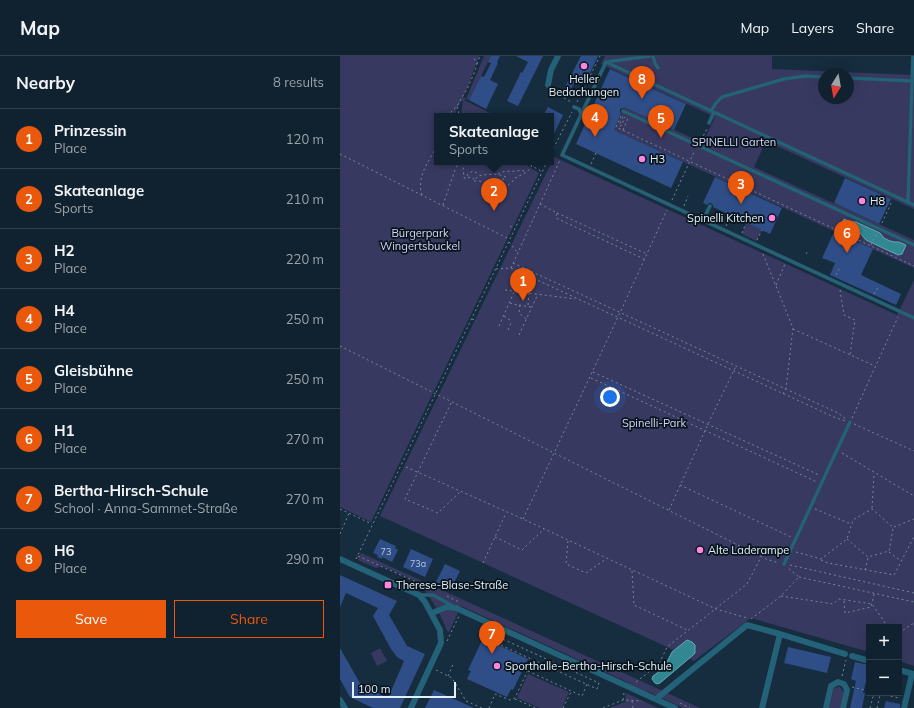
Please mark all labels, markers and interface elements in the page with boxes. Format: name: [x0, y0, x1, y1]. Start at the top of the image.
text: Map: [20, 16, 60, 40]
text: Map: [740, 19, 769, 37]
text: Layers: [791, 19, 834, 37]
text: Share: [856, 19, 894, 37]
marker: Heller Bedachungen: [579, 61, 589, 71]
pin: 8: [629, 66, 655, 99]
north arrow: [818, 68, 854, 104]
text: Nearby: [16, 72, 75, 93]
place label: Heller Bedachungen: [549, 72, 619, 99]
text: 8 results: [273, 74, 324, 90]
pin: 4: [582, 104, 608, 137]
pin: 5: [648, 105, 674, 138]
popup: [434, 113, 554, 165]
text: Prinzessin: [54, 121, 127, 140]
text: Skateanlage: [449, 122, 539, 141]
text: 1: [25, 131, 33, 147]
text: 120 m: [286, 131, 324, 147]
park label: SPINELLI Garten: [692, 135, 776, 149]
text: Place: [54, 140, 87, 156]
text: Sports: [449, 141, 488, 157]
place label: H3: [650, 152, 665, 166]
marker: H3: [637, 154, 647, 164]
pin: 3: [728, 171, 754, 204]
pin: 2: [481, 178, 507, 211]
text: Skateanlage: [54, 181, 144, 200]
text: 2: [25, 191, 33, 207]
text: 210 m: [286, 191, 324, 207]
place label: H8: [870, 194, 885, 208]
marker: H8: [857, 196, 867, 206]
text: Sports: [54, 200, 93, 216]
place label: Spinelli Kitchen: [687, 211, 764, 225]
marker: Spinelli Kitchen: [767, 213, 777, 223]
pin: 6: [834, 220, 860, 253]
park label: Bürgerpark Wingertsbuckel: [380, 226, 460, 253]
text: H2: [54, 241, 75, 260]
text: 3: [25, 251, 33, 267]
text: 220 m: [286, 251, 324, 267]
text: Place: [54, 260, 87, 276]
pin: 1: [510, 268, 536, 301]
text: H4: [54, 301, 75, 320]
text: 4: [25, 311, 33, 327]
text: 250 m: [286, 311, 324, 327]
text: Place: [54, 320, 87, 336]
text: Gleisbühne: [54, 361, 133, 380]
text: 5: [25, 371, 33, 387]
text: 250 m: [286, 371, 324, 387]
text: Place: [54, 380, 87, 396]
your location: [600, 387, 620, 407]
park label: Spinelli-Park: [622, 416, 686, 430]
text: H1: [54, 421, 75, 440]
text: 6: [25, 431, 33, 447]
text: 270 m: [286, 431, 324, 447]
text: Place: [54, 440, 87, 456]
text: Bertha-Hirsch-Schule: [54, 481, 209, 500]
text: 7: [25, 491, 33, 507]
text: 270 m: [286, 491, 324, 507]
text: School · Anna-Sammet-Straße: [54, 500, 238, 516]
text: H6: [54, 541, 75, 560]
place label: Alte Laderampe: [708, 543, 789, 557]
marker: Alte Laderampe: [695, 545, 705, 555]
house number: 73: [381, 546, 391, 557]
text: 8: [25, 551, 33, 567]
text: 290 m: [286, 551, 324, 567]
house number: 73a: [410, 558, 426, 569]
text: Place: [54, 560, 87, 576]
place label: Therese-Blase-Straße: [396, 578, 508, 592]
marker: Therese-Blase-Straße: [383, 580, 393, 590]
button: Save: [16, 600, 166, 638]
button: Share: [174, 600, 324, 638]
pin: 7: [479, 621, 505, 654]
map controls: [866, 624, 902, 696]
button: +: [866, 624, 902, 660]
place label: Sporthalle-Bertha-Hirsch-Schule: [505, 659, 672, 673]
button: −: [866, 660, 902, 696]
marker: Sporthalle-Bertha-Hirsch-Schule: [492, 661, 502, 671]
scale bar: [352, 680, 456, 699]
text: 100 m: [358, 682, 390, 696]

